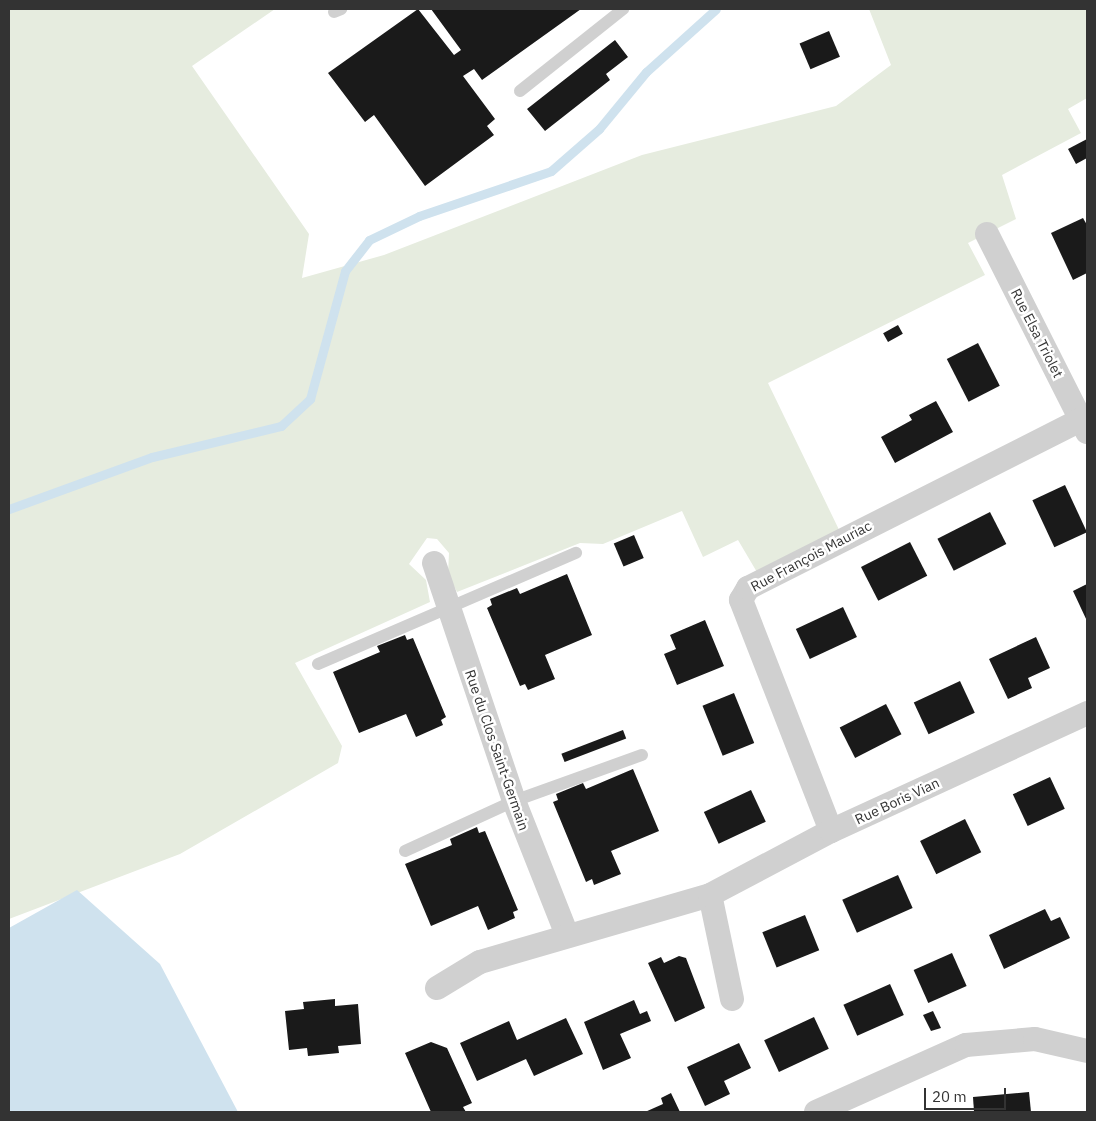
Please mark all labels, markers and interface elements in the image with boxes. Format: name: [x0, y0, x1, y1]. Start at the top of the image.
street label: Rue Elsa Triolet: [1007, 286, 1067, 380]
street label: Rue François Mauriac: [748, 517, 874, 595]
street label: Rue du Clos Saint-Germain: [462, 667, 532, 833]
street label: Rue Boris Vian: [852, 774, 942, 828]
scale bar: [926, 1078, 1008, 1110]
text: 20 m: [932, 1087, 967, 1106]

